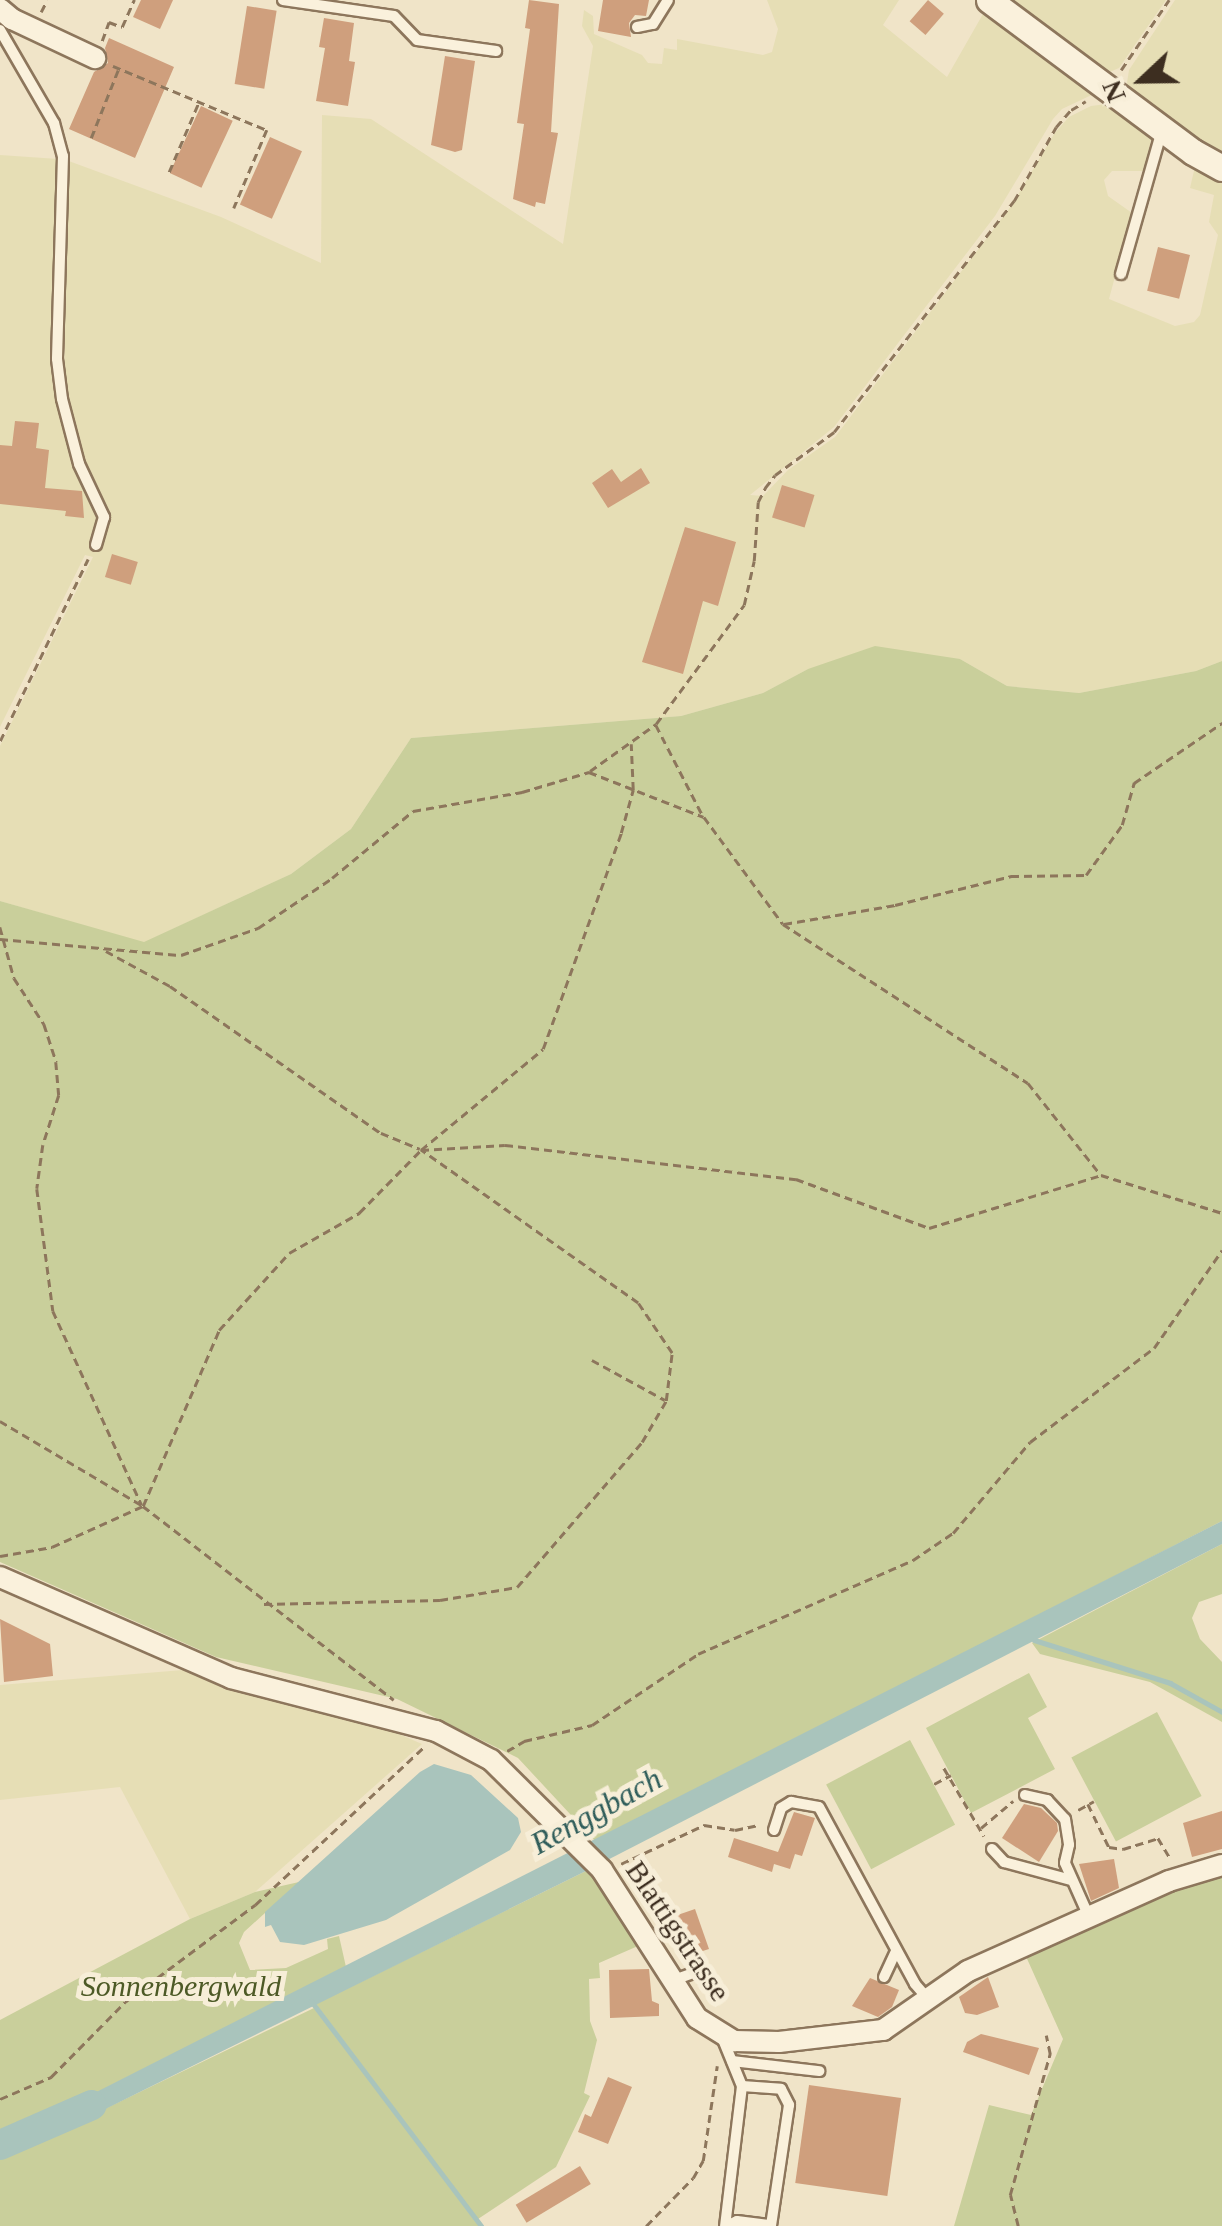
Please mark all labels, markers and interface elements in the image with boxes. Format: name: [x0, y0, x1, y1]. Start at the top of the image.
north arrow: [1092, 30, 1192, 130]
text: N: [1096, 76, 1132, 107]
water label: Renggbach: [524, 1759, 668, 1863]
street label: Blattigstrasse: [618, 1854, 738, 2008]
park label: Sonnenbergwald: [81, 1968, 281, 2004]

